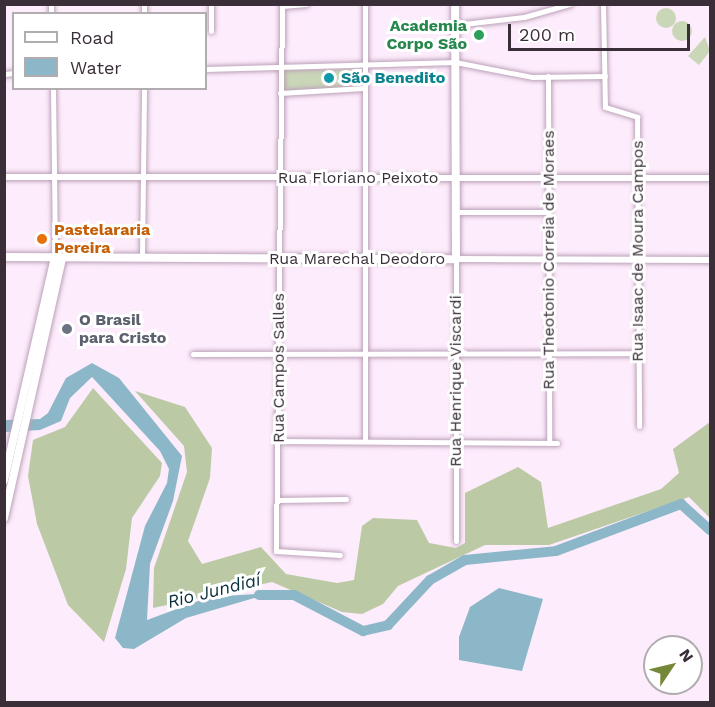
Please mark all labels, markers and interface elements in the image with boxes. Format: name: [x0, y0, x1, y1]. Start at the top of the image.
legend: [12, 12, 207, 90]
scale bar: [511, 12, 692, 50]
place label: Academia Corpo São: [386, 16, 467, 54]
text: 200 m: [519, 24, 575, 45]
text: Road: [70, 27, 114, 48]
marker: Academia Corpo São: [472, 28, 486, 42]
text: Water: [70, 57, 122, 78]
place label: São Benedito: [341, 68, 445, 88]
marker: São Benedito: [322, 71, 336, 85]
street label: Rua Theotonio Correia de Moraes: [539, 130, 559, 390]
street label: Rua Isaac de Moura Campos: [628, 140, 648, 362]
street label: Rua Floriano Peixoto: [278, 168, 438, 188]
place label: Pastelararia Pereira: [54, 220, 150, 258]
marker: Pastelararia Pereira: [35, 232, 49, 246]
street label: Rua Marechal Deodoro: [268, 249, 446, 269]
street label: Rua Campos Salles: [269, 293, 289, 443]
street label: Rua Henrique Viscardi: [446, 295, 466, 467]
place label: O Brasil para Cristo: [79, 310, 166, 348]
marker: O Brasil para Cristo: [60, 322, 74, 336]
water label: Rio Jundiaí: [165, 569, 263, 613]
north arrow: [643, 635, 703, 695]
text: N: [675, 645, 698, 666]

